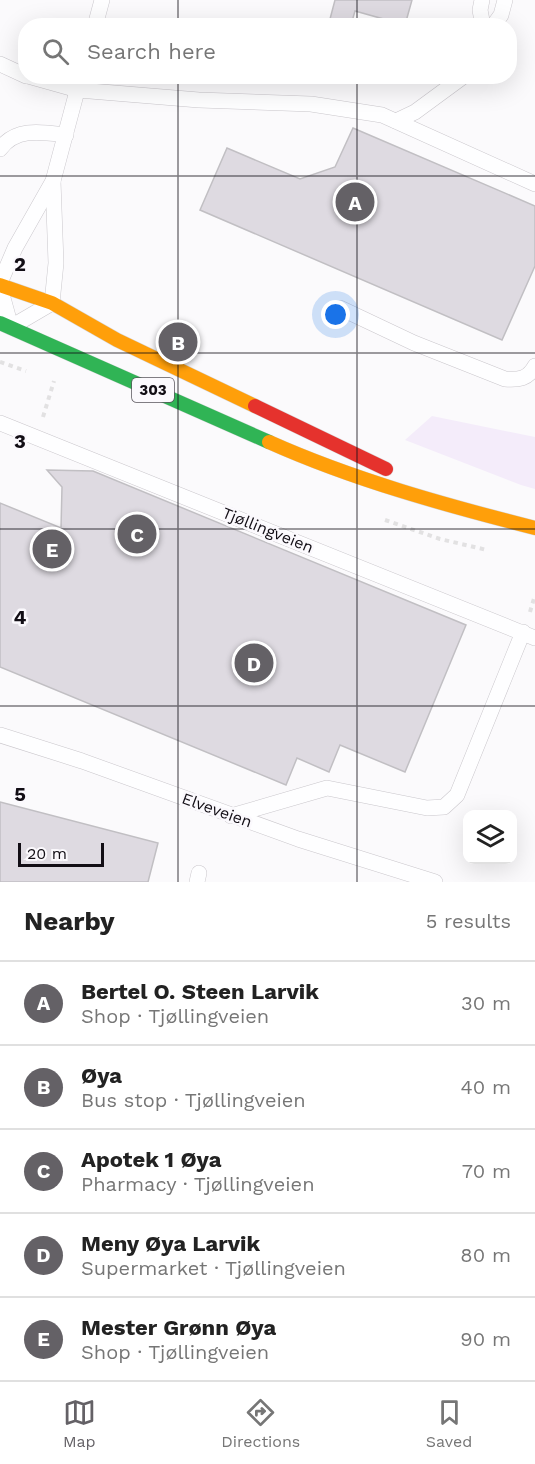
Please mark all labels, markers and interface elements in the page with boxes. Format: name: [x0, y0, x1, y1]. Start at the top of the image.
search box: [18, 18, 517, 84]
icon: search: [39, 35, 72, 68]
text: Search here: [87, 39, 216, 64]
pin: A: [336, 180, 374, 224]
text: 2: [14, 252, 26, 276]
your location: [321, 300, 350, 329]
pin: B: [158, 320, 198, 364]
road number: 303: [132, 378, 174, 402]
text: 3: [14, 429, 26, 453]
street label: Tjøllingveien: [220, 503, 316, 557]
pin: C: [118, 512, 156, 556]
pin: E: [32, 526, 72, 572]
text: 4: [14, 605, 27, 629]
pin: D: [234, 640, 274, 686]
text: 5: [14, 782, 26, 806]
street label: Elveveien: [179, 789, 255, 831]
map controls: [463, 810, 517, 864]
button: layers: [463, 810, 517, 864]
scale bar: [18, 840, 104, 868]
text: 20 m: [27, 844, 67, 863]
text: Nearby: [24, 906, 115, 936]
text: 5 results: [426, 909, 511, 933]
text: Bertel O. Steen Larvik: [81, 979, 319, 1004]
text: A: [37, 991, 50, 1015]
text: 30 m: [461, 991, 511, 1015]
text: Shop · Tjøllingveien: [81, 1004, 269, 1028]
text: Øya: [81, 1063, 122, 1088]
text: B: [37, 1075, 50, 1099]
text: 40 m: [460, 1075, 511, 1099]
text: Bus stop · Tjøllingveien: [81, 1088, 306, 1112]
text: Apotek 1 Øya: [81, 1147, 221, 1172]
text: C: [37, 1159, 50, 1183]
text: 70 m: [462, 1159, 511, 1183]
text: Pharmacy · Tjøllingveien: [81, 1172, 315, 1196]
text: Meny Øya Larvik: [81, 1231, 260, 1256]
text: D: [36, 1243, 51, 1267]
text: 80 m: [460, 1243, 511, 1267]
text: Supermarket · Tjøllingveien: [81, 1256, 346, 1280]
text: Mester Grønn Øya: [81, 1315, 276, 1340]
text: E: [37, 1327, 50, 1351]
text: 90 m: [460, 1327, 511, 1351]
text: Shop · Tjøllingveien: [81, 1340, 269, 1364]
tab: Map: [63, 1396, 96, 1451]
tab: Directions: [221, 1396, 300, 1451]
tab: Saved: [426, 1396, 472, 1451]

